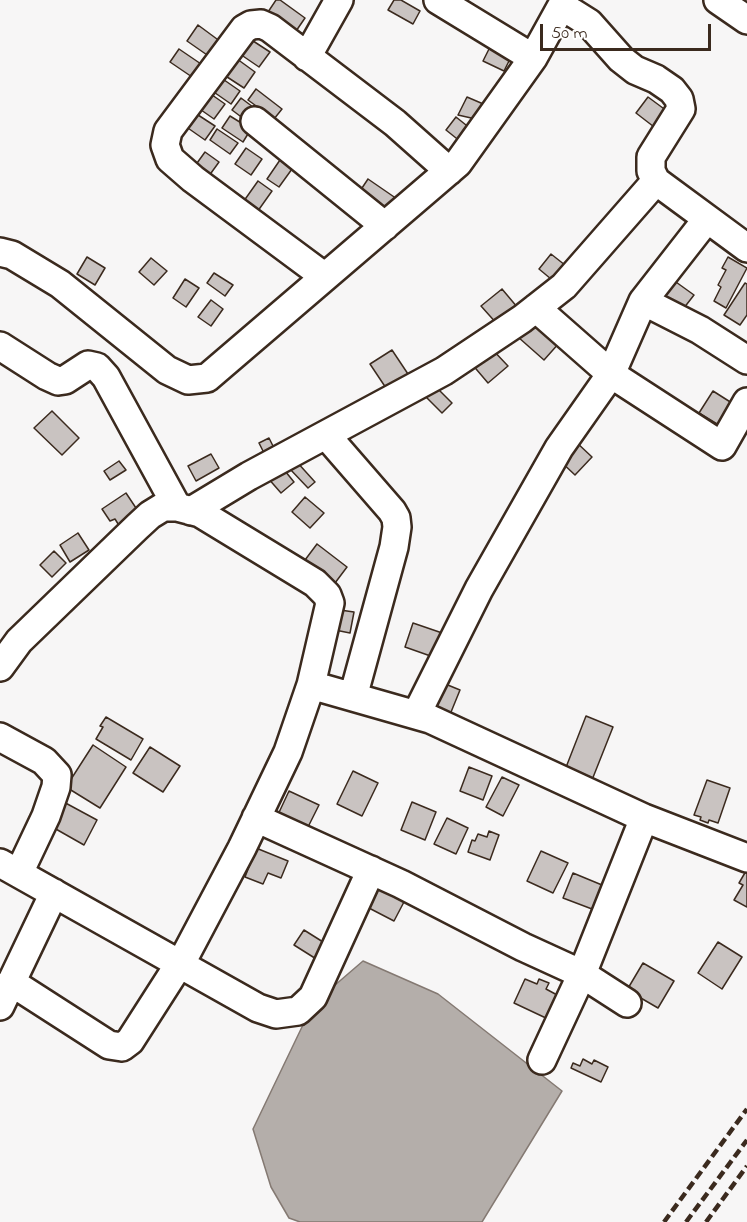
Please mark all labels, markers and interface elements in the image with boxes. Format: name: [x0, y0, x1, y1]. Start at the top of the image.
scale bar: [543, 12, 714, 50]
text: 50 m: [551, 21, 588, 47]

